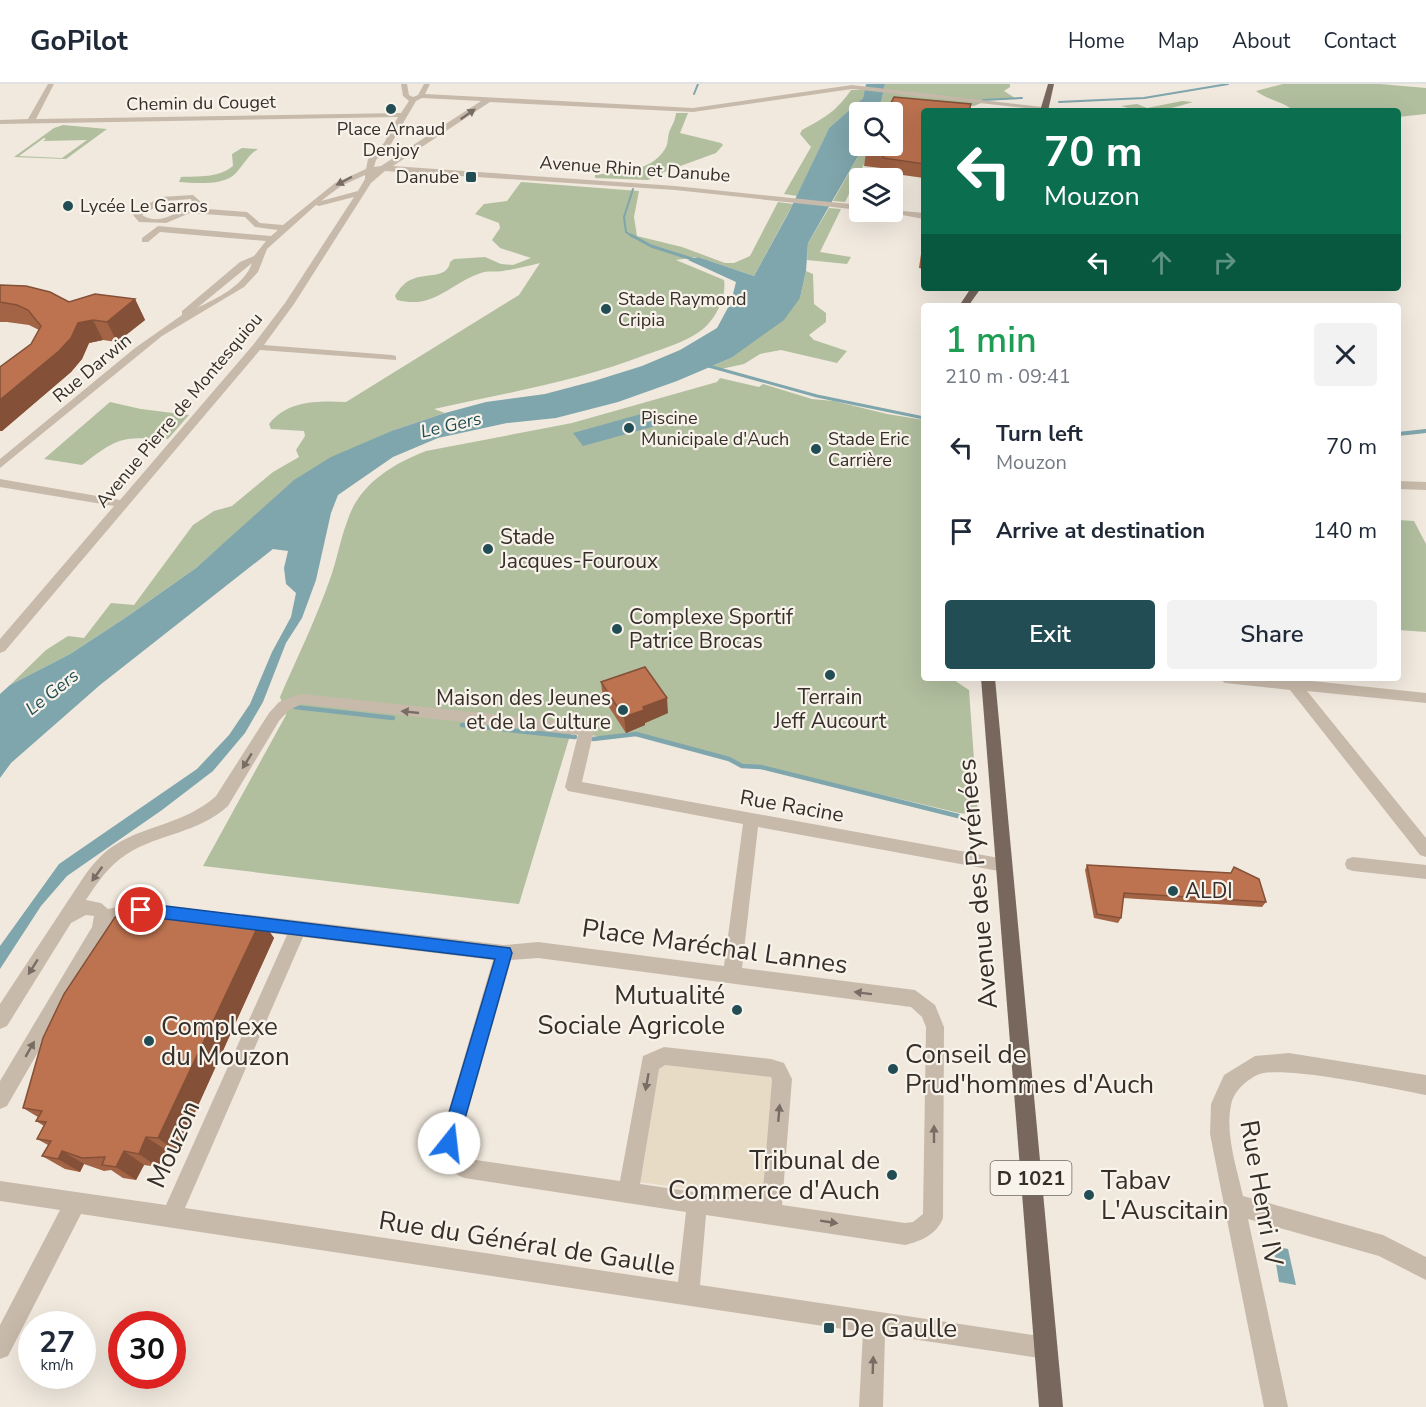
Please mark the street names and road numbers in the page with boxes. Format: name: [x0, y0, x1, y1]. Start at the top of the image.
street label: Chemin du Couget: [126, 90, 277, 116]
street label: Avenue Rhin et Danube: [539, 150, 731, 188]
street label: Avenue Pierre de Montesquiou: [90, 307, 268, 513]
street label: Rue Darwin: [48, 328, 136, 408]
street label: Avenue des Pyrénées: [949, 757, 1006, 1011]
street label: Rue Racine: [738, 783, 846, 829]
street label: Place Maréchal Lannes: [580, 911, 850, 982]
street label: Mouzon: [139, 1095, 208, 1193]
street label: Rue Henri IV: [1231, 1117, 1292, 1269]
road number: D 1021: [990, 1161, 1072, 1195]
street label: Rue du Général de Gaulle: [376, 1203, 678, 1284]

